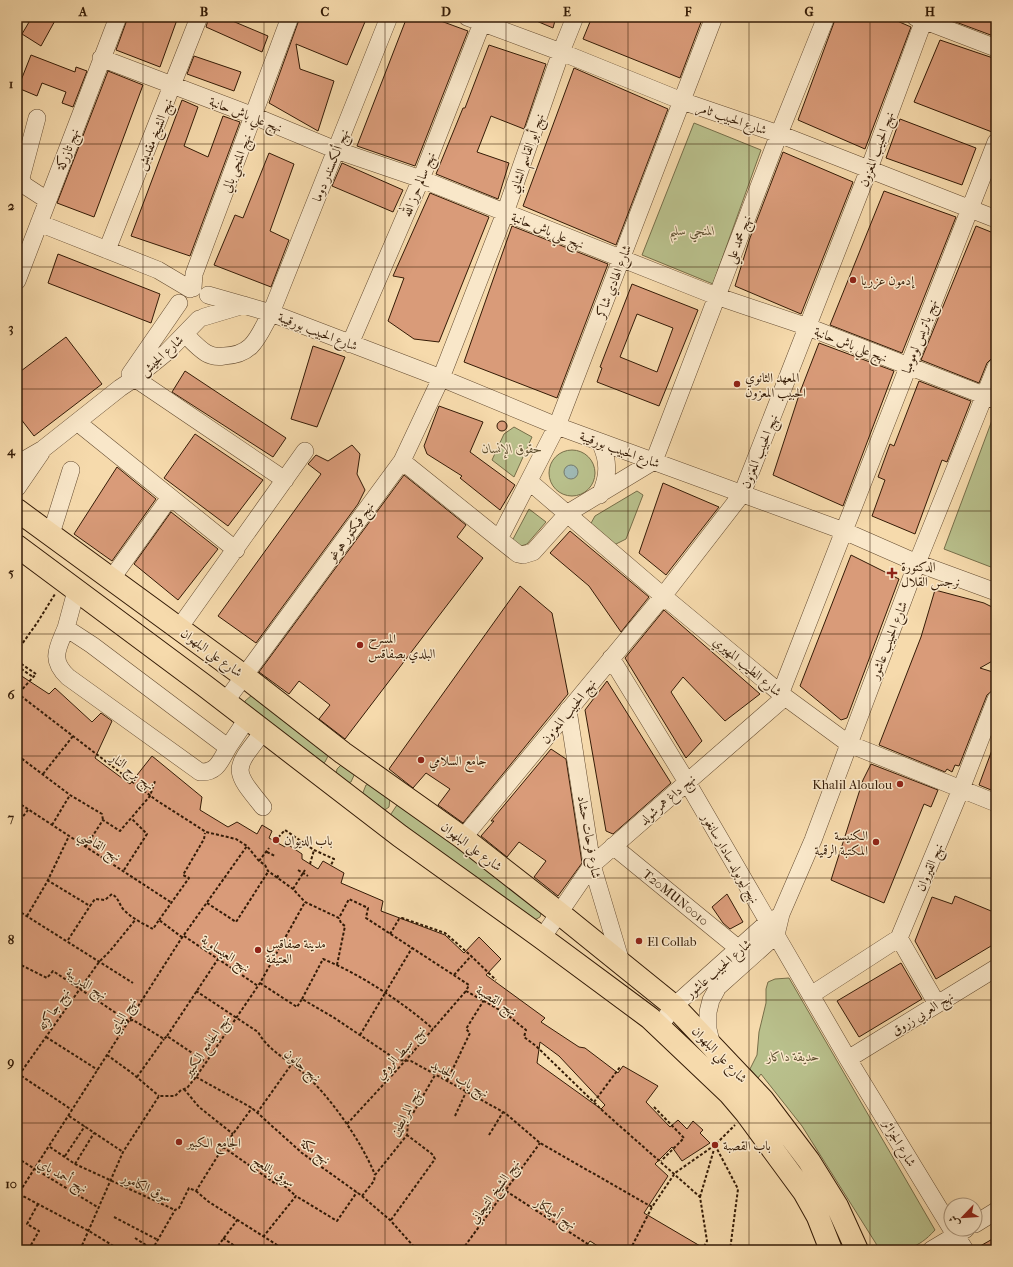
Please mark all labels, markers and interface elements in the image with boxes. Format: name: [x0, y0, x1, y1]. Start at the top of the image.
text: A: [78, 4, 88, 19]
text: B: [200, 4, 209, 19]
text: C: [321, 4, 330, 19]
text: D: [441, 4, 451, 19]
text: E: [563, 4, 571, 19]
text: F: [684, 4, 692, 19]
text: G: [804, 4, 814, 19]
text: H: [925, 4, 936, 19]
text: 1: [9, 76, 14, 91]
street label: نهج علي باش حانبة: [205, 94, 285, 141]
street label: نهج الشيخ مقديش: [133, 96, 179, 174]
street label: شارع الحبيب ثامر: [694, 99, 769, 141]
street label: نهج الحبيب المعزون: [856, 110, 901, 190]
street label: نهج أبو القاسم الشابي: [505, 111, 553, 197]
street label: نهج تازركة: [51, 126, 86, 174]
street label: نهج ألكسندر دوما: [308, 126, 356, 205]
street label: نهج المنجي بالي: [218, 132, 259, 196]
street label: نهج سالم حرز الله: [396, 148, 442, 220]
text: 2: [8, 198, 15, 213]
street label: نهج علي باش حانبة: [507, 209, 586, 257]
street label: نهج محمد علي: [722, 213, 760, 267]
park label: المنجي سليم: [669, 223, 715, 244]
street label: شارع الهادي شاكر: [592, 243, 638, 323]
place label: إدمون عزريا: [861, 273, 915, 290]
marker: إدمون عزريا: [848, 275, 858, 285]
street label: نهج باتريس لومومبا: [898, 297, 944, 377]
street label: شارع الحبيب بورقيبة: [274, 309, 360, 357]
text: 3: [8, 320, 14, 336]
street label: نهج علي باش حانبة: [810, 324, 890, 371]
street label: شارع الجيش: [136, 332, 189, 382]
place label: المعهد الثانوي الحبيب المعزون: [745, 370, 806, 402]
marker: المعهد الثانوي الحبيب المعزون: [732, 379, 742, 389]
street label: نهج الحبيب المعزون: [738, 412, 785, 492]
street label: شارع الحبيب بورقيبة: [576, 428, 662, 475]
park label: حقوق الإنسان: [482, 441, 542, 459]
text: 4: [6, 443, 16, 459]
street label: نهج فيكتور هوغو: [323, 499, 380, 568]
place label: الدكتورة نرجس القلال: [901, 559, 960, 591]
text: 5: [8, 565, 14, 580]
marker: الدكتورة نرجس القلال: [886, 567, 898, 579]
street label: شارع الحبيب عاشور: [866, 599, 914, 684]
street label: شارع علي البلهوان: [174, 625, 245, 685]
place label: المسرح البلدي بصفاقس: [368, 631, 436, 664]
street label: شارع الطيب المهيري: [708, 633, 785, 702]
marker: المسرح البلدي بصفاقس: [355, 640, 365, 650]
street label: نهج الحبيب المعزون: [538, 676, 602, 749]
text: 6: [7, 687, 15, 702]
street label: نهج برج النار: [104, 748, 158, 796]
place label: جامع السلامي: [429, 753, 487, 773]
marker: جامع السلامي: [416, 755, 426, 765]
street label: نهج داغ همرشولد: [636, 771, 701, 831]
place label: Khalil Aloulou: [812, 777, 893, 792]
marker: Khalil Aloulou: [895, 779, 905, 789]
street label: شارع فرحات حشاد: [571, 794, 604, 880]
street label: نهج ليوبولد سادار سانغور: [694, 809, 762, 908]
text: 7: [7, 810, 15, 825]
street label: شارع علي البلهوان: [435, 819, 505, 879]
street label: نهج القاضي: [73, 827, 124, 869]
place label: الكنيسة المكتبة الرقمية: [814, 828, 868, 859]
place label: باب الديوان: [284, 833, 332, 849]
marker: باب الديوان: [271, 835, 281, 845]
marker: الكنيسة المكتبة الرقمية: [871, 837, 881, 847]
street label: نهج القيروان: [913, 841, 950, 895]
street label: T20MUN0010: [640, 866, 712, 929]
text: 8: [8, 932, 15, 947]
street label: نهج العيساوية: [196, 932, 253, 978]
place label: El Collab: [647, 934, 697, 949]
place label: مدينة صفاقس العتيقة: [266, 936, 326, 966]
marker: El Collab: [634, 936, 644, 946]
street label: شارع الحبيب عاشور: [681, 936, 757, 1005]
marker: مدينة صفاقس العتيقة: [253, 945, 263, 955]
street label: نهج الدريبة: [61, 965, 110, 1006]
street label: نهج القصبة: [471, 982, 520, 1022]
street label: نهج جاكرته: [34, 986, 76, 1035]
street label: نهج العربي زروق: [889, 988, 958, 1042]
street label: نهج الباي: [105, 995, 143, 1038]
street label: نهج الجامع الكبير: [179, 1012, 237, 1083]
street label: نهج سبط الرومي: [372, 1022, 431, 1085]
street label: شارع علي البلهوان: [685, 1023, 750, 1090]
street label: نهج حانون: [279, 1046, 324, 1088]
park label: حديقة داكار: [765, 1049, 820, 1065]
text: 9: [7, 1054, 15, 1070]
street label: نهج باب الجديد: [426, 1056, 491, 1104]
street label: نهج المرابطين: [387, 1086, 428, 1141]
street label: شارع الجزائر: [875, 1116, 919, 1171]
place label: الجامع الكبير: [185, 1135, 241, 1155]
street label: نهج مكة: [295, 1135, 334, 1171]
marker: الجامع الكبير: [174, 1137, 184, 1147]
place label: باب القصبة: [723, 1138, 771, 1154]
marker: باب القصبة: [710, 1140, 720, 1150]
street label: سوق باللعج: [248, 1153, 298, 1194]
street label: نهج أحمد باي: [33, 1154, 91, 1199]
street label: نهج الشيخ التيجاني: [466, 1156, 526, 1229]
street label: سوق الكامور: [117, 1169, 174, 1206]
text: 10: [5, 1176, 17, 1191]
street label: نهج أميلكار: [528, 1193, 580, 1236]
north arrow: [943, 1197, 983, 1237]
text: ش: [946, 1213, 963, 1229]

